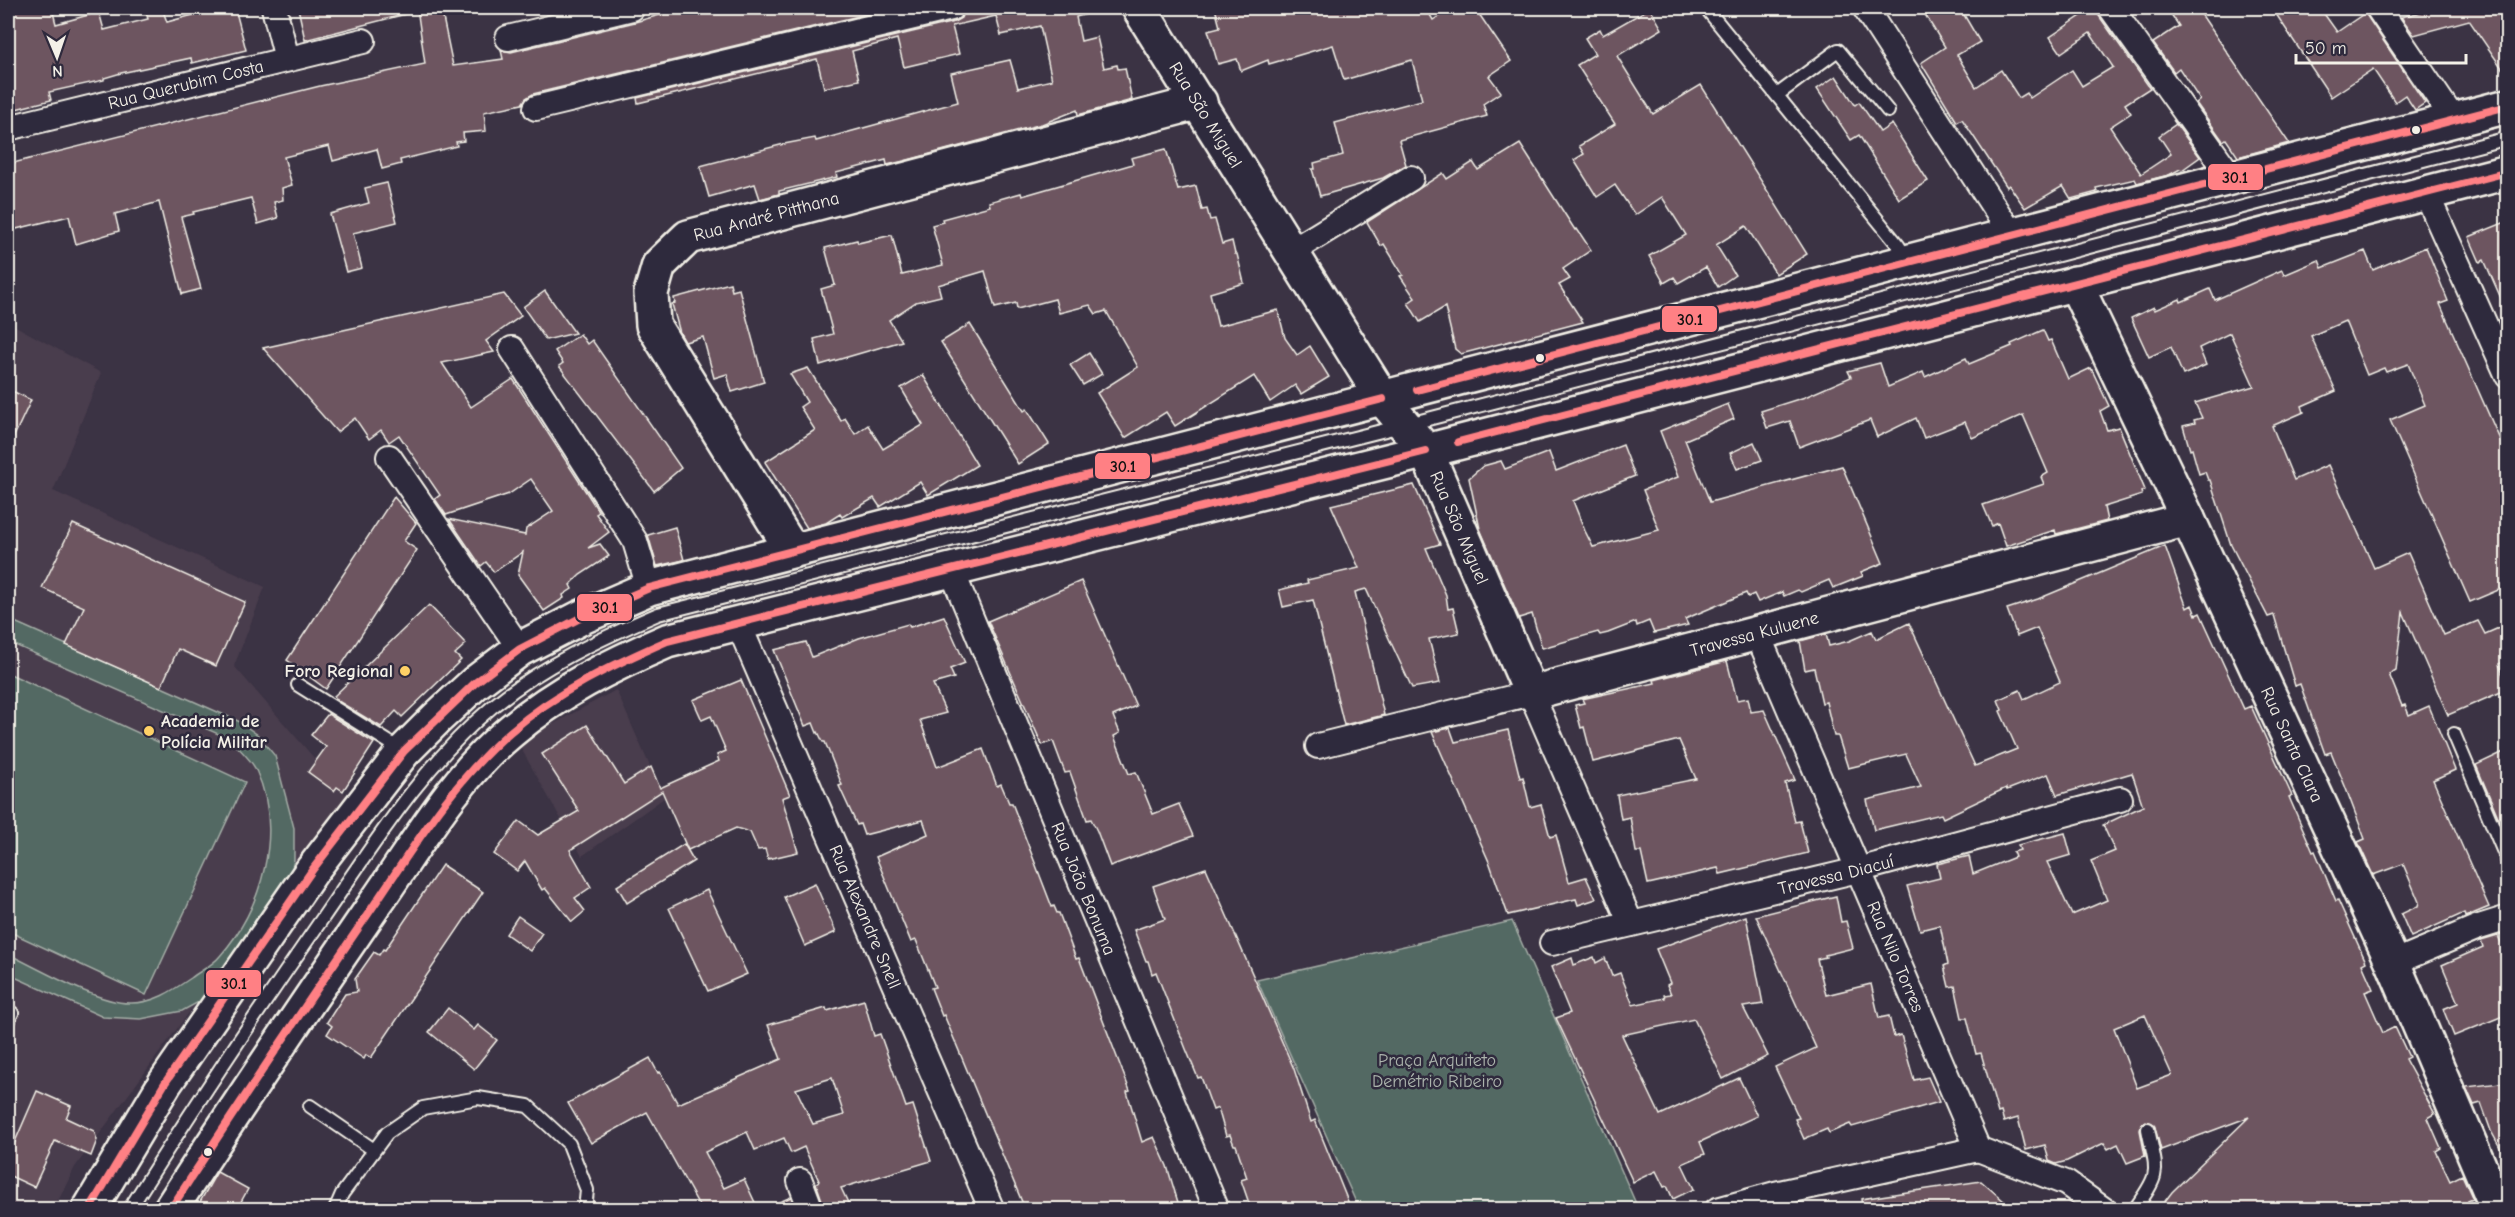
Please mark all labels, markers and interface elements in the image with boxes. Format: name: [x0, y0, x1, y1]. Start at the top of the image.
north arrow: [27, 27, 87, 87]
scale bar: [2296, 27, 2466, 65]
text: 50 m: [2305, 38, 2347, 59]
street label: Rua Querubim Costa: [106, 56, 266, 114]
street label: Rua São Miguel: [1164, 58, 1246, 172]
text: N: [52, 62, 63, 80]
unlabelled marker: [2410, 124, 2422, 136]
line badge: 30.1: [2207, 163, 2264, 191]
text: 30.1: [2222, 169, 2248, 187]
street label: Rua André Pitthana: [691, 188, 841, 246]
line badge: 30.1: [1661, 305, 1718, 333]
text: 30.1: [1677, 311, 1703, 329]
unlabelled marker: [1534, 352, 1546, 364]
line badge: 30.1: [1094, 452, 1151, 480]
text: 30.1: [1110, 458, 1136, 476]
street label: Rua São Miguel: [1425, 468, 1493, 588]
line badge: 30.1: [576, 593, 633, 622]
text: 30.1: [592, 599, 618, 617]
street label: Travessa Kuluene: [1688, 607, 1821, 661]
place label: Foro Regional: [284, 661, 393, 682]
marker: Foro Regional: [398, 664, 412, 678]
street label: Rua Santa Clara: [2256, 684, 2327, 806]
place label: Academia de Polícia Militar: [161, 711, 267, 753]
marker: Academia de Polícia Militar: [142, 724, 156, 738]
street label: Rua João Bonuma: [1046, 819, 1120, 958]
street label: Rua Alexandre Snell: [824, 842, 905, 992]
street label: Travessa Diacuí: [1776, 851, 1897, 900]
street label: Rua Nilo Torres: [1862, 898, 1928, 1015]
line badge: 30.1: [205, 969, 262, 998]
text: 30.1: [221, 975, 247, 993]
park label: Praça Arquiteto Demétrio Ribeiro: [1372, 1050, 1502, 1092]
unlabelled marker: [202, 1146, 214, 1158]

